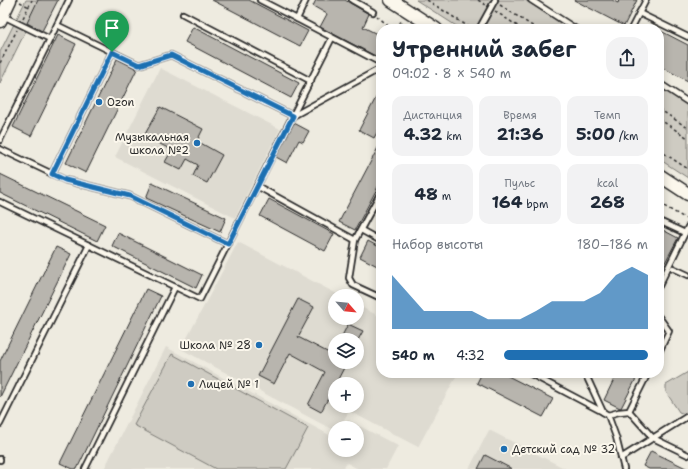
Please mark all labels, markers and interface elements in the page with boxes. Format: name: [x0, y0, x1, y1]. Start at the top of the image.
pin: [95, 11, 129, 52]
icon: arrive: [101, 17, 123, 39]
text: Утренний забег: [392, 35, 576, 64]
button: share: [606, 37, 648, 79]
text: 09:02 · 8 × 540 m: [392, 65, 511, 82]
place label: Ozon: [107, 95, 135, 110]
marker: Ozon: [94, 97, 104, 107]
text: Дистанция: [403, 108, 462, 123]
text: Время: [503, 108, 537, 123]
text: Темп: [594, 108, 621, 123]
text: 4.32: [404, 123, 442, 145]
text: 21:36: [496, 123, 544, 145]
text: 5:00: [576, 123, 615, 145]
text: km: [442, 129, 462, 144]
text: /km: [615, 129, 639, 144]
place label: Музыкальная школа №2: [115, 130, 189, 158]
marker: Музыкальная школа №2: [192, 138, 202, 148]
text: Пульс: [505, 176, 535, 191]
text: kcal: [597, 176, 618, 191]
text: 48: [414, 183, 438, 205]
text: m: [438, 189, 451, 204]
text: 164: [492, 191, 523, 213]
text: 268: [590, 191, 625, 213]
text: bpm: [523, 197, 548, 212]
text: Набор высоты: [392, 236, 483, 253]
text: 180–186 m: [577, 236, 648, 253]
north arrow: [328, 289, 364, 325]
map controls: [328, 289, 364, 457]
button: layers: [328, 333, 364, 369]
place label: Школа № 28: [180, 338, 251, 353]
marker: Школа № 28: [254, 340, 264, 350]
text: 540 m: [392, 347, 435, 364]
text: 4:32: [456, 347, 485, 364]
place label: Лицей № 1: [199, 377, 259, 392]
button: +: [328, 377, 364, 413]
marker: Лицей № 1: [186, 379, 196, 389]
button: −: [328, 421, 364, 457]
place label: Детский сад № 32: [512, 442, 615, 457]
marker: Детский сад № 32: [499, 444, 509, 454]

